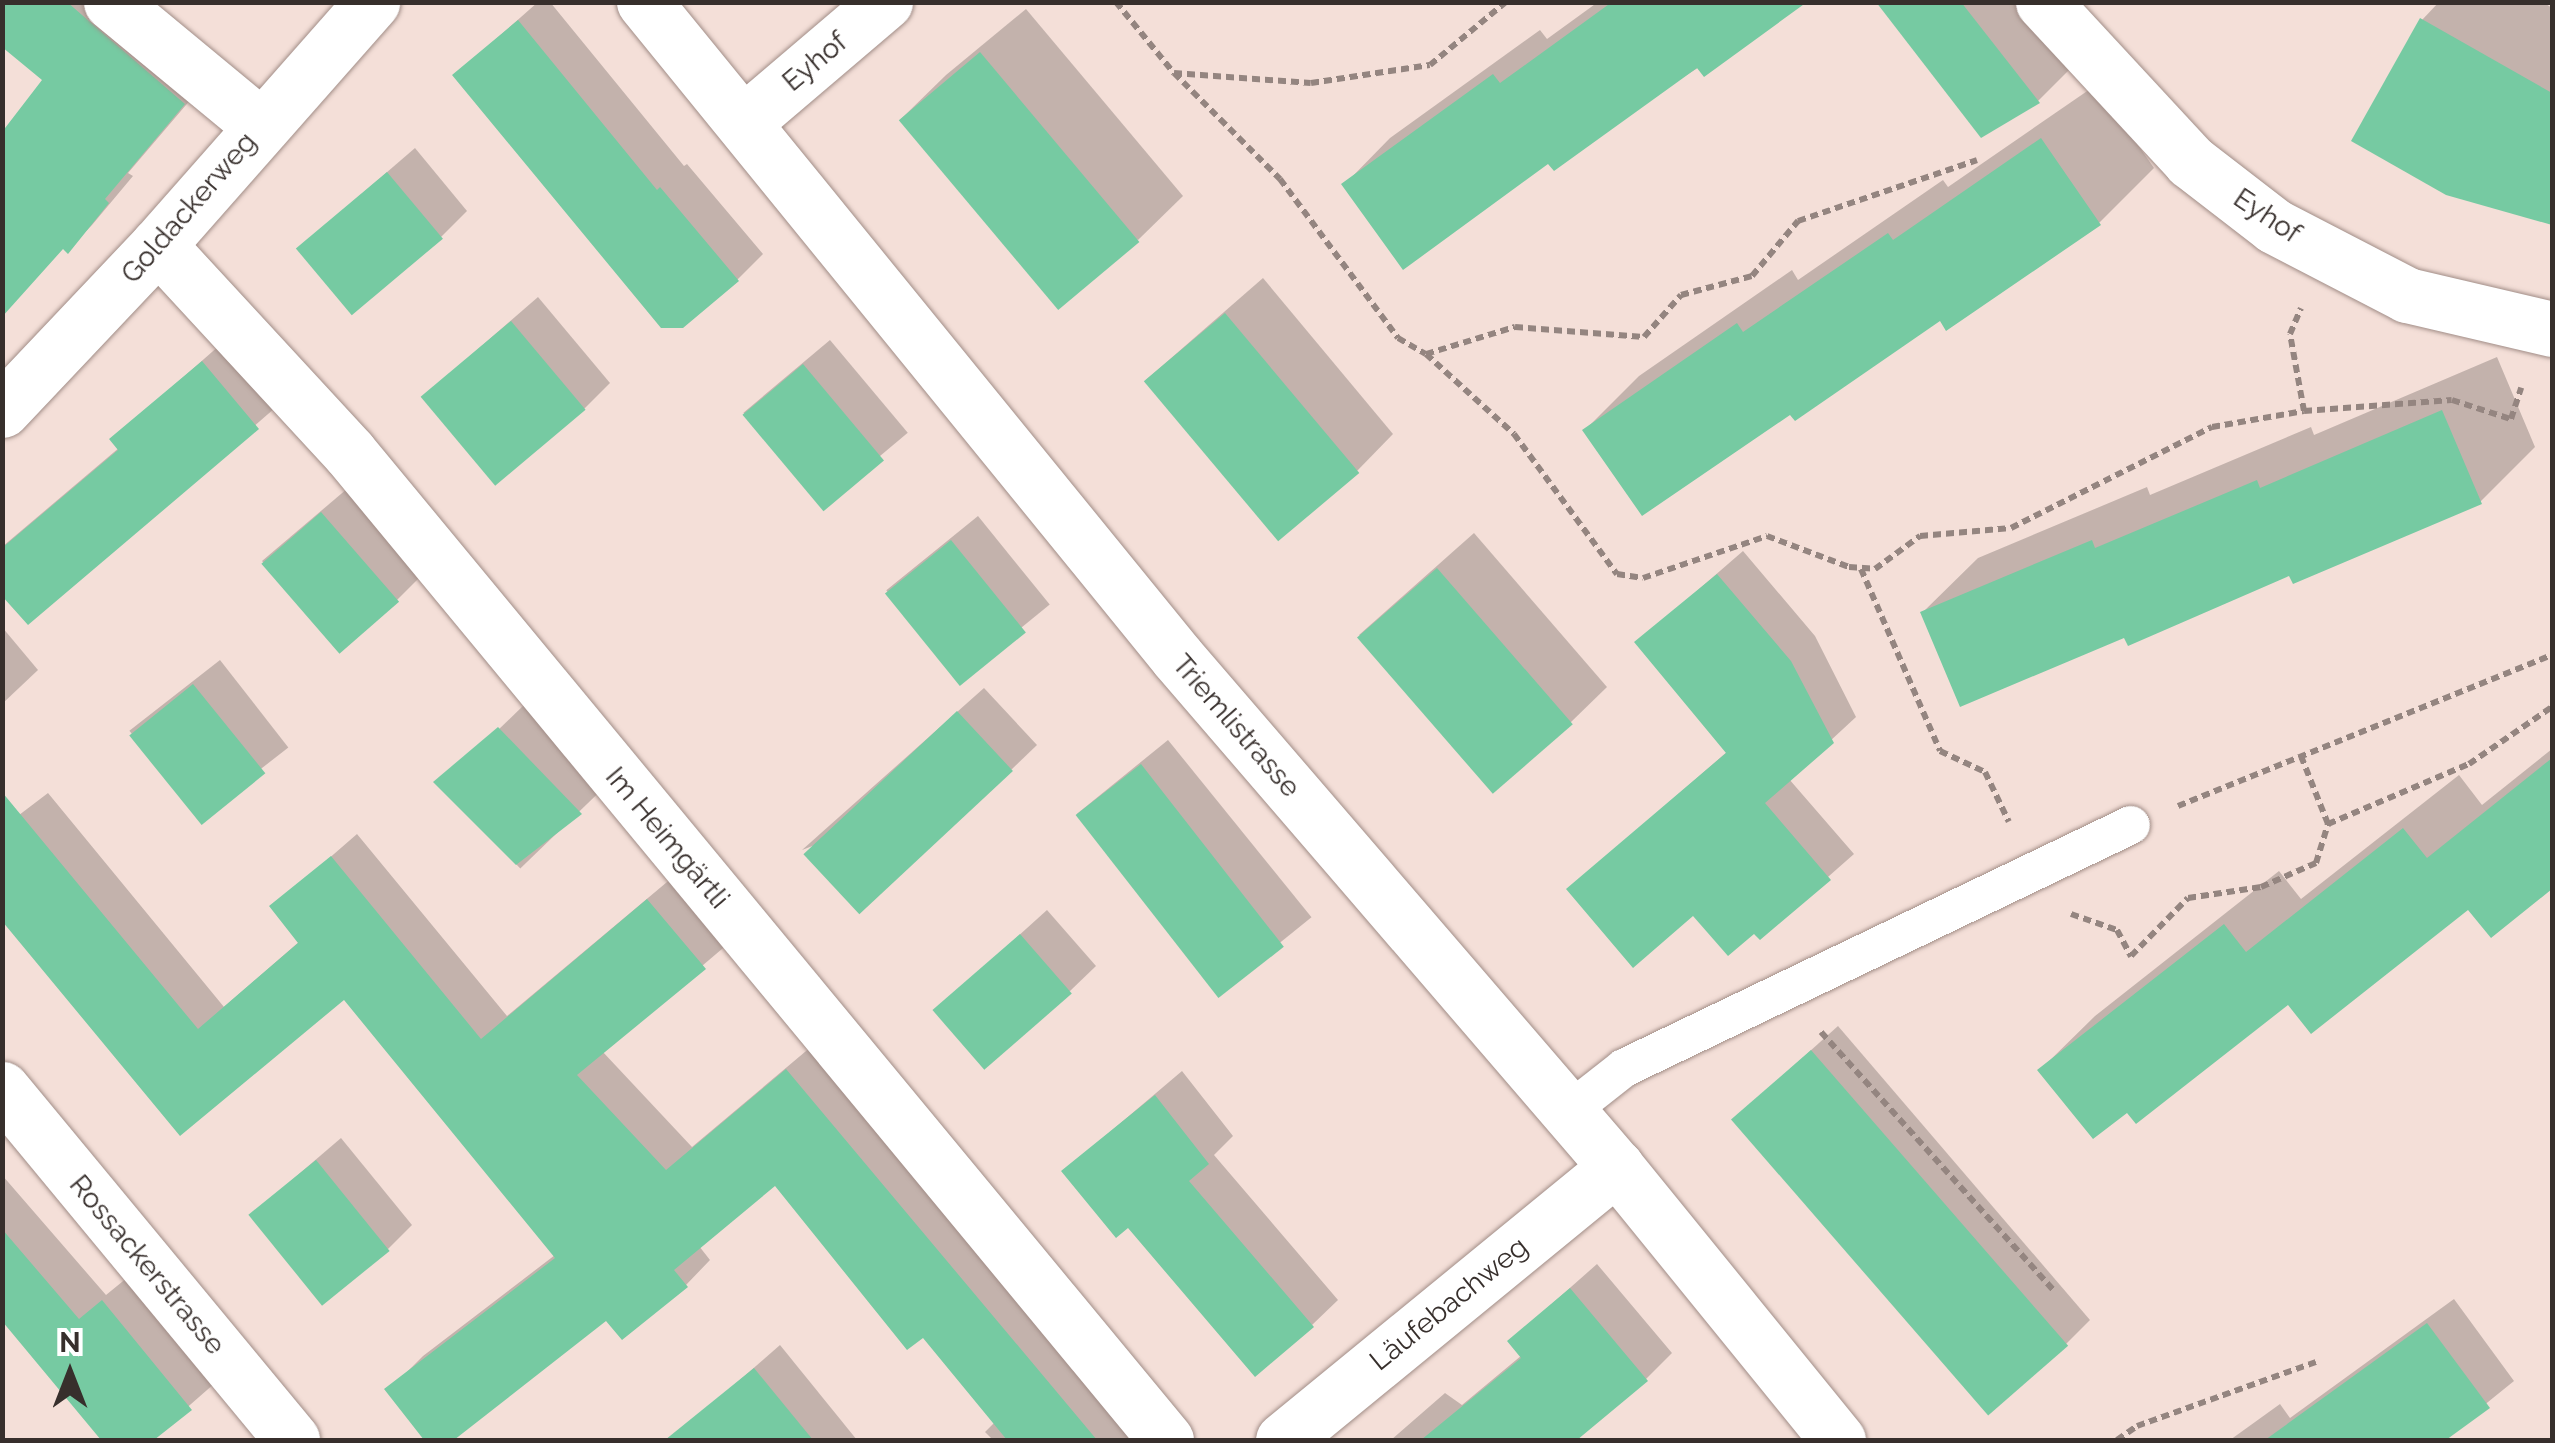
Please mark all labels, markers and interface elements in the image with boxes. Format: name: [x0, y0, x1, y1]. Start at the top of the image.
street label: Eyhof: [776, 25, 854, 99]
street label: Goldackerweg: [114, 126, 264, 290]
street label: Eyhof: [2227, 181, 2307, 251]
street label: Triemlistrasse: [1165, 648, 1307, 804]
street label: Im Heimgärtli: [598, 761, 736, 915]
street label: Rossackerstrasse: [62, 1168, 232, 1362]
street label: Läufebachweg: [1363, 1230, 1535, 1378]
north arrow: [20, 1323, 120, 1423]
text: N: [59, 1326, 81, 1359]

